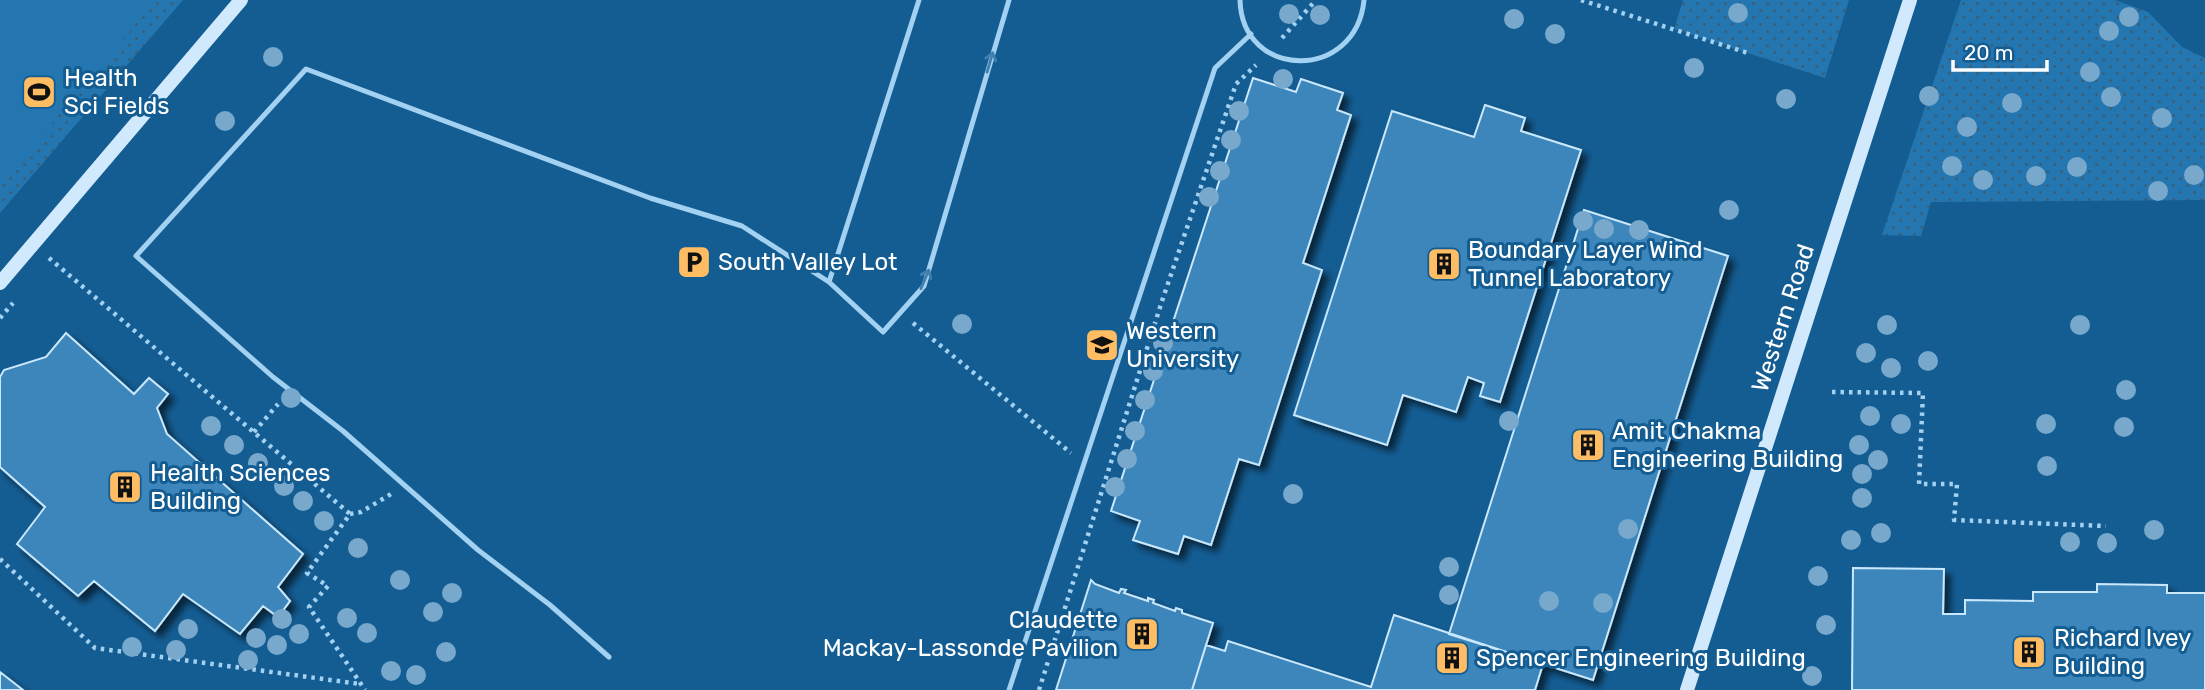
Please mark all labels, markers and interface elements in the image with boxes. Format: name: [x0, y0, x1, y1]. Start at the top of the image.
scale bar: [1953, 28, 2048, 72]
text: 20 m: [1964, 40, 2013, 65]
one-way arrow: [985, 51, 998, 73]
place label: Health Sci Fields: [64, 64, 169, 120]
sports icon: Health Sci Fields: [20, 73, 58, 111]
place label: Boundary Layer Wind Tunnel Laboratory: [1468, 236, 1703, 292]
street label: Western Road: [1746, 241, 1820, 395]
parking icon: South Valley Lot: [675, 243, 713, 281]
building icon: Boundary Layer Wind Tunnel Laboratory: [1425, 245, 1463, 283]
place label: South Valley Lot: [718, 248, 897, 276]
one-way arrow: [919, 269, 932, 290]
place label: Western University: [1126, 317, 1239, 373]
school or university icon: Western University: [1083, 326, 1121, 364]
place label: Amit Chakma Engineering Building: [1612, 417, 1843, 473]
building icon: Amit Chakma Engineering Building: [1569, 426, 1607, 464]
place label: Health Sciences Building: [150, 459, 330, 515]
building icon: Health Sciences Building: [106, 468, 144, 506]
place label: Claudette Mackay-Lassonde Pavilion: [823, 606, 1118, 662]
building icon: Claudette Mackay-Lassonde Pavilion: [1123, 615, 1161, 653]
place label: Richard Ivey Building: [2054, 624, 2191, 680]
building icon: Richard Ivey Building: [2010, 633, 2048, 671]
building icon: Spencer Engineering Building: [1433, 639, 1471, 677]
place label: Spencer Engineering Building: [1476, 644, 1806, 672]

